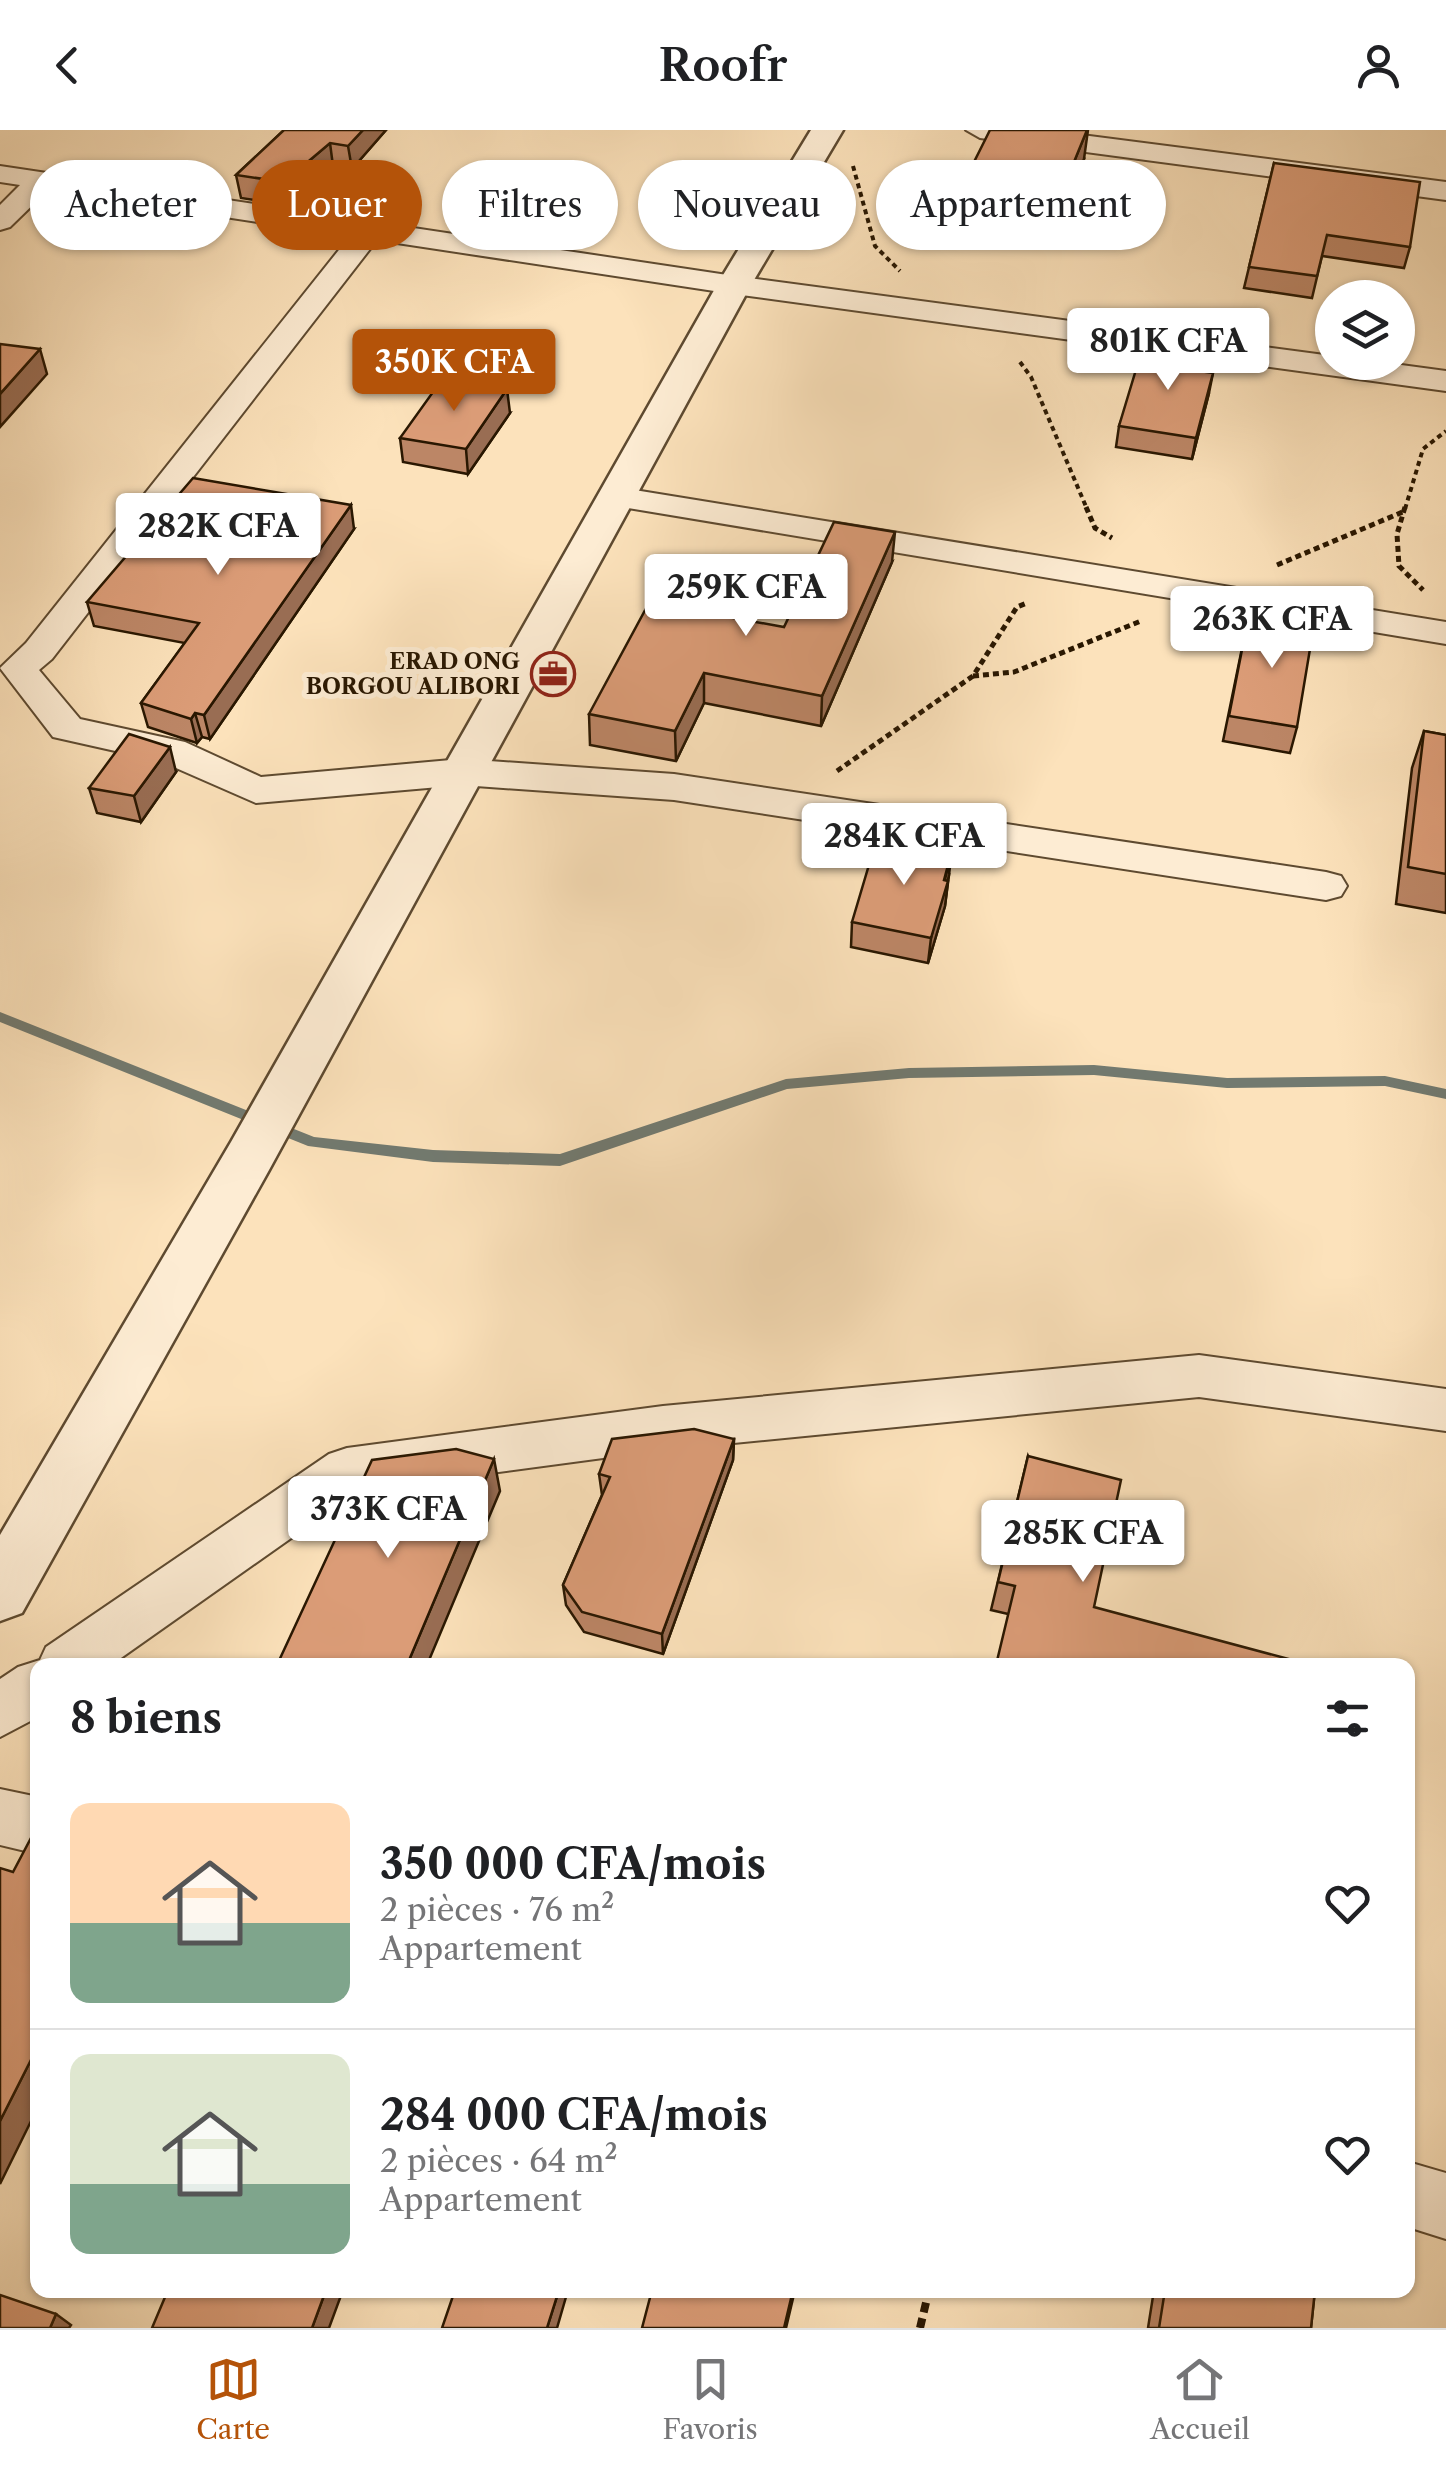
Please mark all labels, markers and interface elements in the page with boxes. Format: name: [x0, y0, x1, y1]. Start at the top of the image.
text: Roofr: [659, 37, 787, 93]
icon: back: [40, 38, 95, 93]
icon: person: [1351, 38, 1406, 93]
chip: Acheter: [30, 160, 232, 250]
chip: Louer: [252, 160, 422, 250]
chip: Filtres: [442, 160, 618, 250]
chip: Nouveau: [638, 160, 856, 250]
chip: Appartement: [876, 160, 1166, 250]
map controls: [1315, 280, 1415, 380]
button: layers: [1315, 280, 1415, 380]
pin: 801K CFA: [1065, 308, 1271, 393]
text: 801K CFA: [1089, 321, 1247, 360]
pin: 350K CFA: [351, 329, 557, 414]
text: 350K CFA: [374, 342, 534, 381]
pin: 282K CFA: [115, 493, 321, 578]
text: 282K CFA: [138, 506, 298, 545]
pin: 259K CFA: [643, 554, 849, 639]
text: 259K CFA: [667, 567, 825, 606]
pin: 263K CFA: [1169, 586, 1375, 671]
text: 263K CFA: [1192, 599, 1352, 638]
place label: ERAD ONG BORGOU ALIBORI: [306, 648, 520, 700]
office icon: ERAD ONG BORGOU ALIBORI: [530, 651, 576, 697]
pin: 284K CFA: [801, 803, 1007, 888]
text: 284K CFA: [824, 816, 984, 855]
pin: 373K CFA: [285, 1476, 491, 1561]
text: 373K CFA: [310, 1489, 466, 1528]
pin: 285K CFA: [980, 1500, 1186, 1585]
text: 285K CFA: [1003, 1513, 1163, 1552]
icon: filters: [1320, 1691, 1375, 1746]
text: 8 biens: [70, 1692, 222, 1744]
text: 350 000 CFA/mois: [380, 1838, 766, 1890]
icon: home: [150, 1843, 270, 1963]
icon: heart: [1320, 1876, 1375, 1931]
text: 2 pièces · 76 m²: [380, 1890, 614, 1929]
text: Appartement: [380, 1929, 582, 1968]
text: 284 000 CFA/mois: [380, 2089, 768, 2141]
icon: home: [150, 2094, 270, 2214]
icon: heart: [1320, 2127, 1375, 2182]
text: 2 pièces · 64 m²: [380, 2141, 618, 2180]
text: Appartement: [380, 2180, 582, 2219]
tab: Carte: [196, 2352, 270, 2446]
tab: Favoris: [662, 2352, 758, 2446]
tab: Accueil: [1150, 2352, 1250, 2446]

